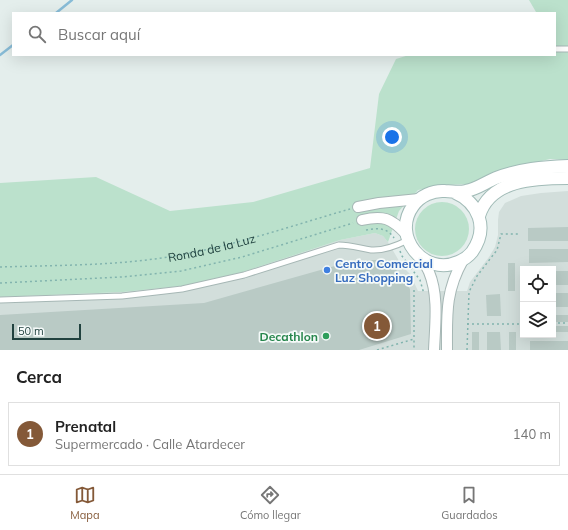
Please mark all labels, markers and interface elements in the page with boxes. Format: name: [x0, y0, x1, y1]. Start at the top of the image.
search box: [12, 12, 556, 56]
icon: search: [26, 23, 48, 45]
text: Buscar aquí: [58, 25, 140, 44]
your location: [382, 127, 402, 147]
street label: Ronda de la Luz: [167, 230, 257, 264]
place label: Centro Comercial Luz Shopping: [335, 256, 433, 285]
marker: Centro Comercial Luz Shopping: [322, 265, 332, 275]
map controls: [520, 266, 556, 338]
button: locate: [520, 266, 556, 302]
button: layers: [520, 302, 556, 338]
pin: 1: [364, 311, 390, 341]
scale bar: [12, 322, 81, 341]
text: 50 m: [18, 324, 44, 338]
place label: Decathlon: [260, 329, 318, 344]
marker: Decathlon: [321, 331, 331, 341]
text: Cerca: [16, 366, 62, 387]
text: Prenatal: [55, 417, 116, 436]
text: 1: [26, 426, 34, 442]
text: 140 m: [513, 426, 551, 442]
text: Supermercado · Calle Atardecer: [55, 436, 245, 452]
tab: Mapa: [70, 484, 100, 522]
tab: Cómo llegar: [240, 484, 301, 522]
tab: Guardados: [441, 484, 498, 522]

